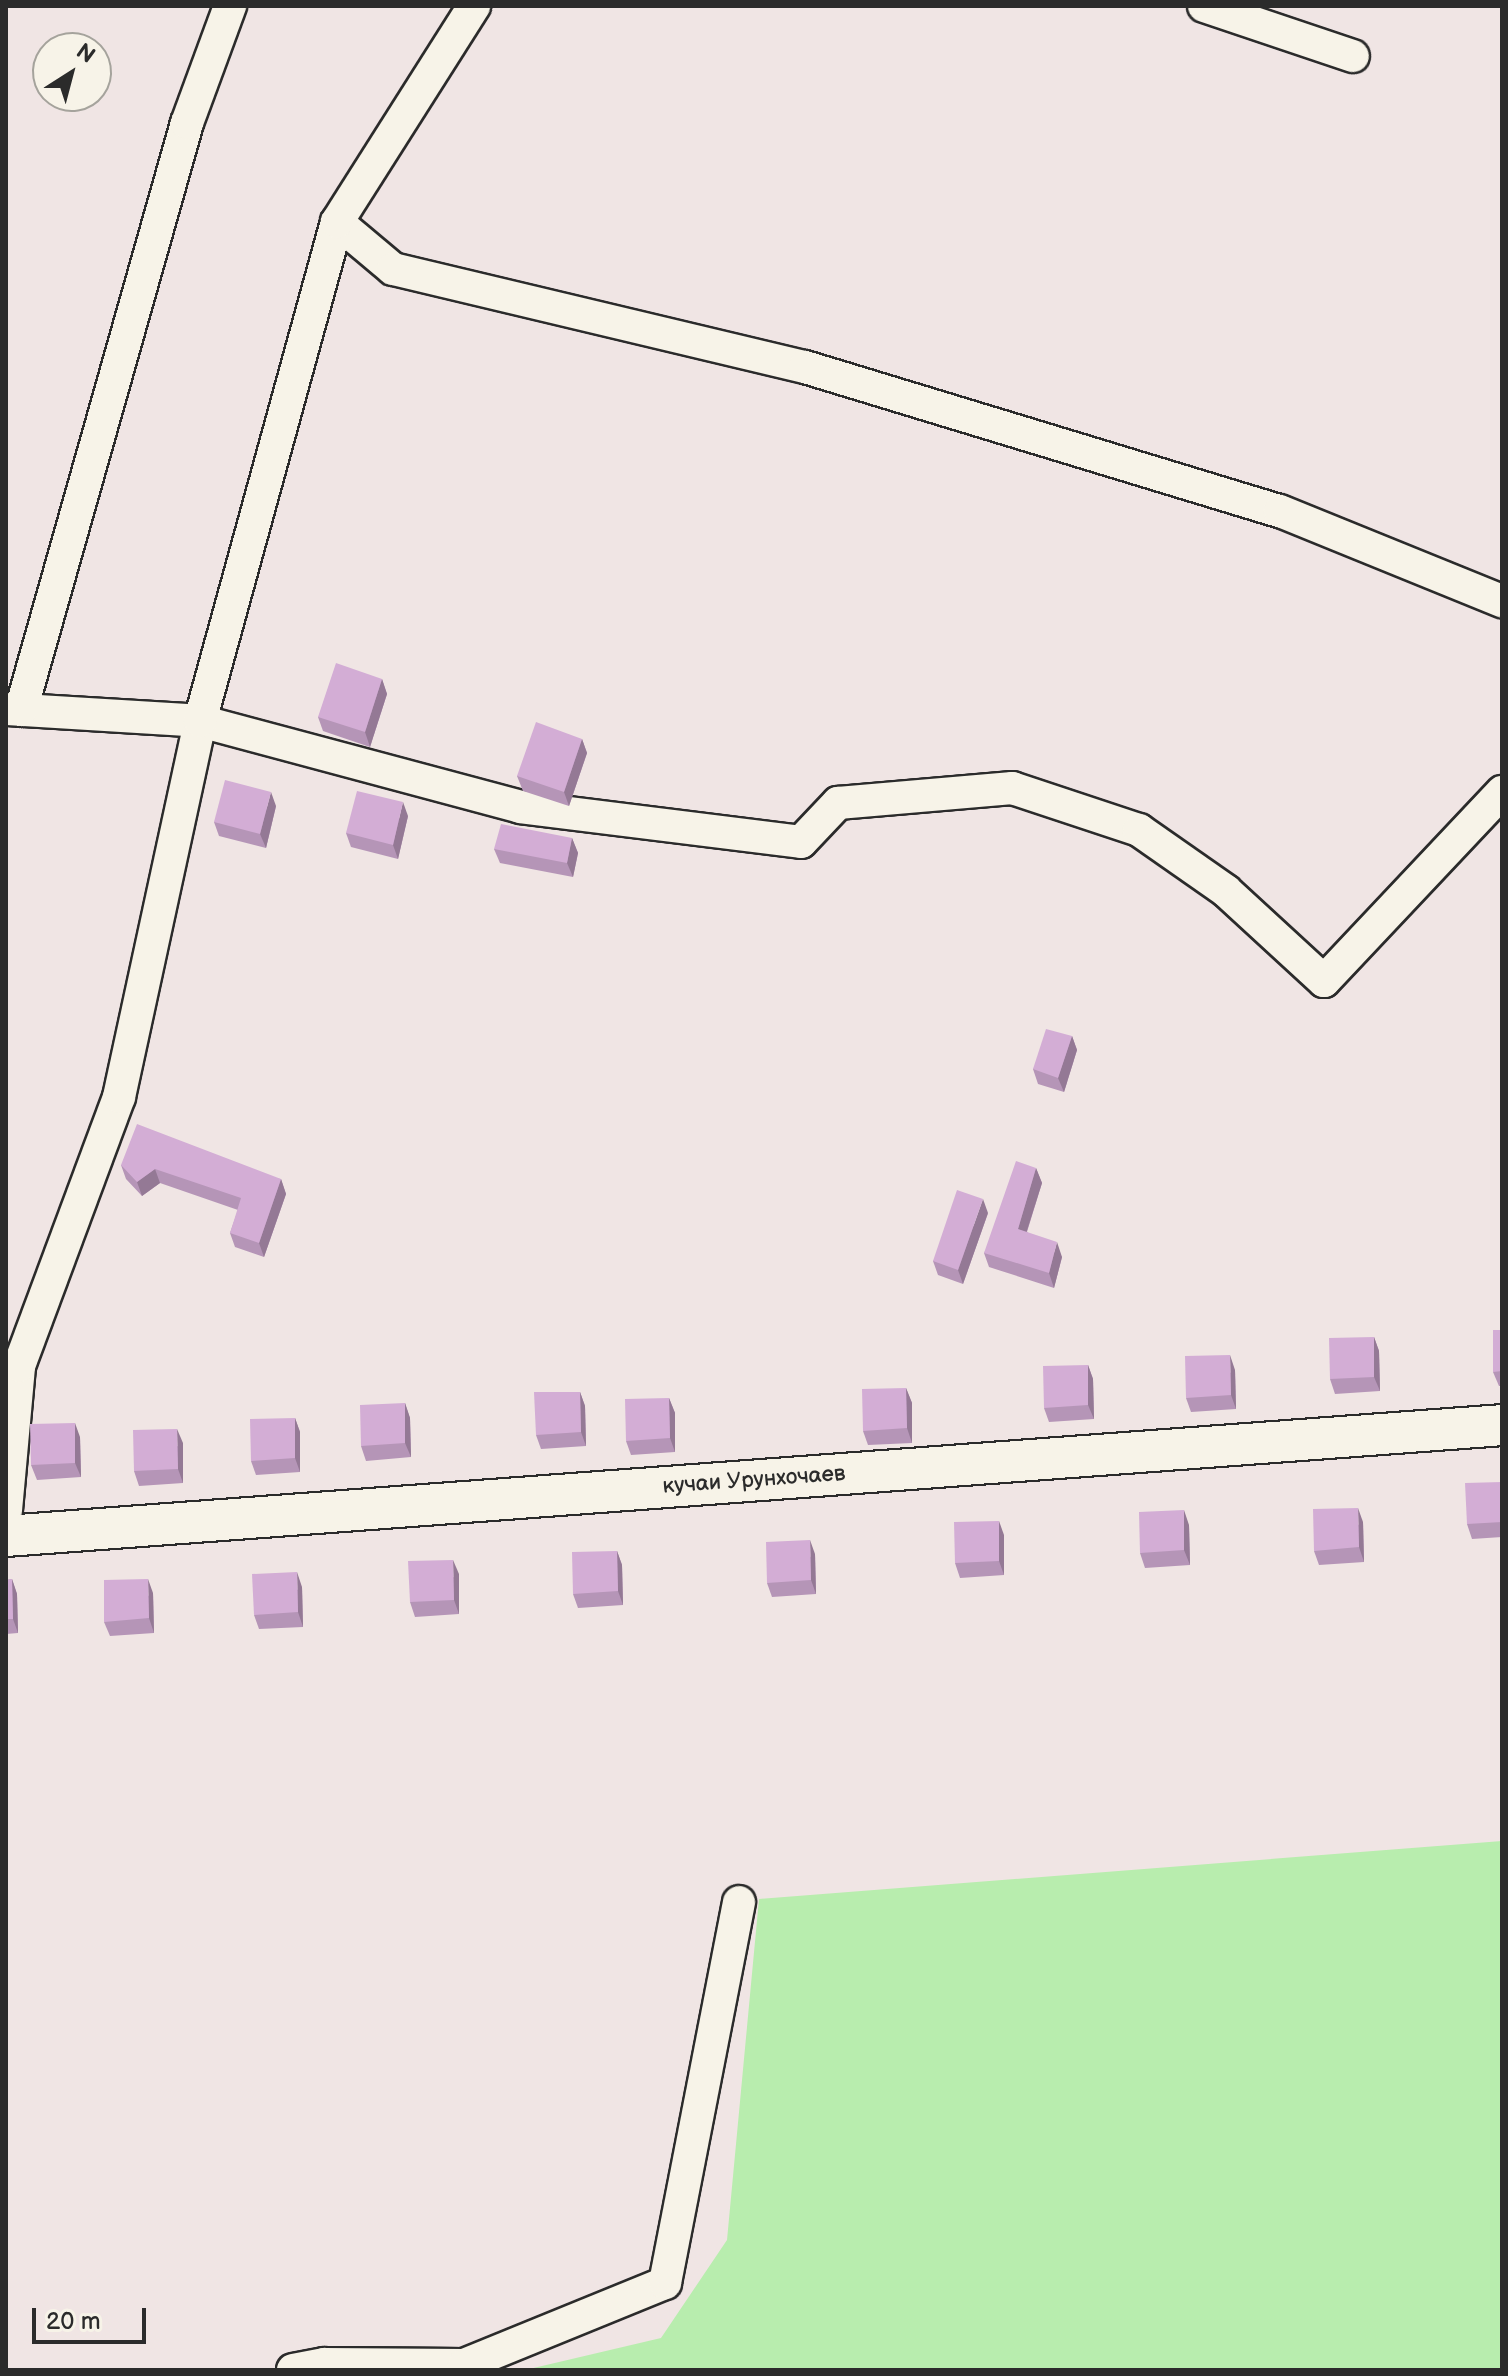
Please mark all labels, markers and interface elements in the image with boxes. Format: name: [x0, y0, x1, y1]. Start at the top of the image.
north arrow: [32, 32, 112, 112]
text: N: [71, 38, 100, 70]
street label: кучаи Урунхочаев: [662, 1460, 846, 1500]
scale bar: [36, 2292, 150, 2342]
text: 20 m: [46, 2307, 101, 2336]

